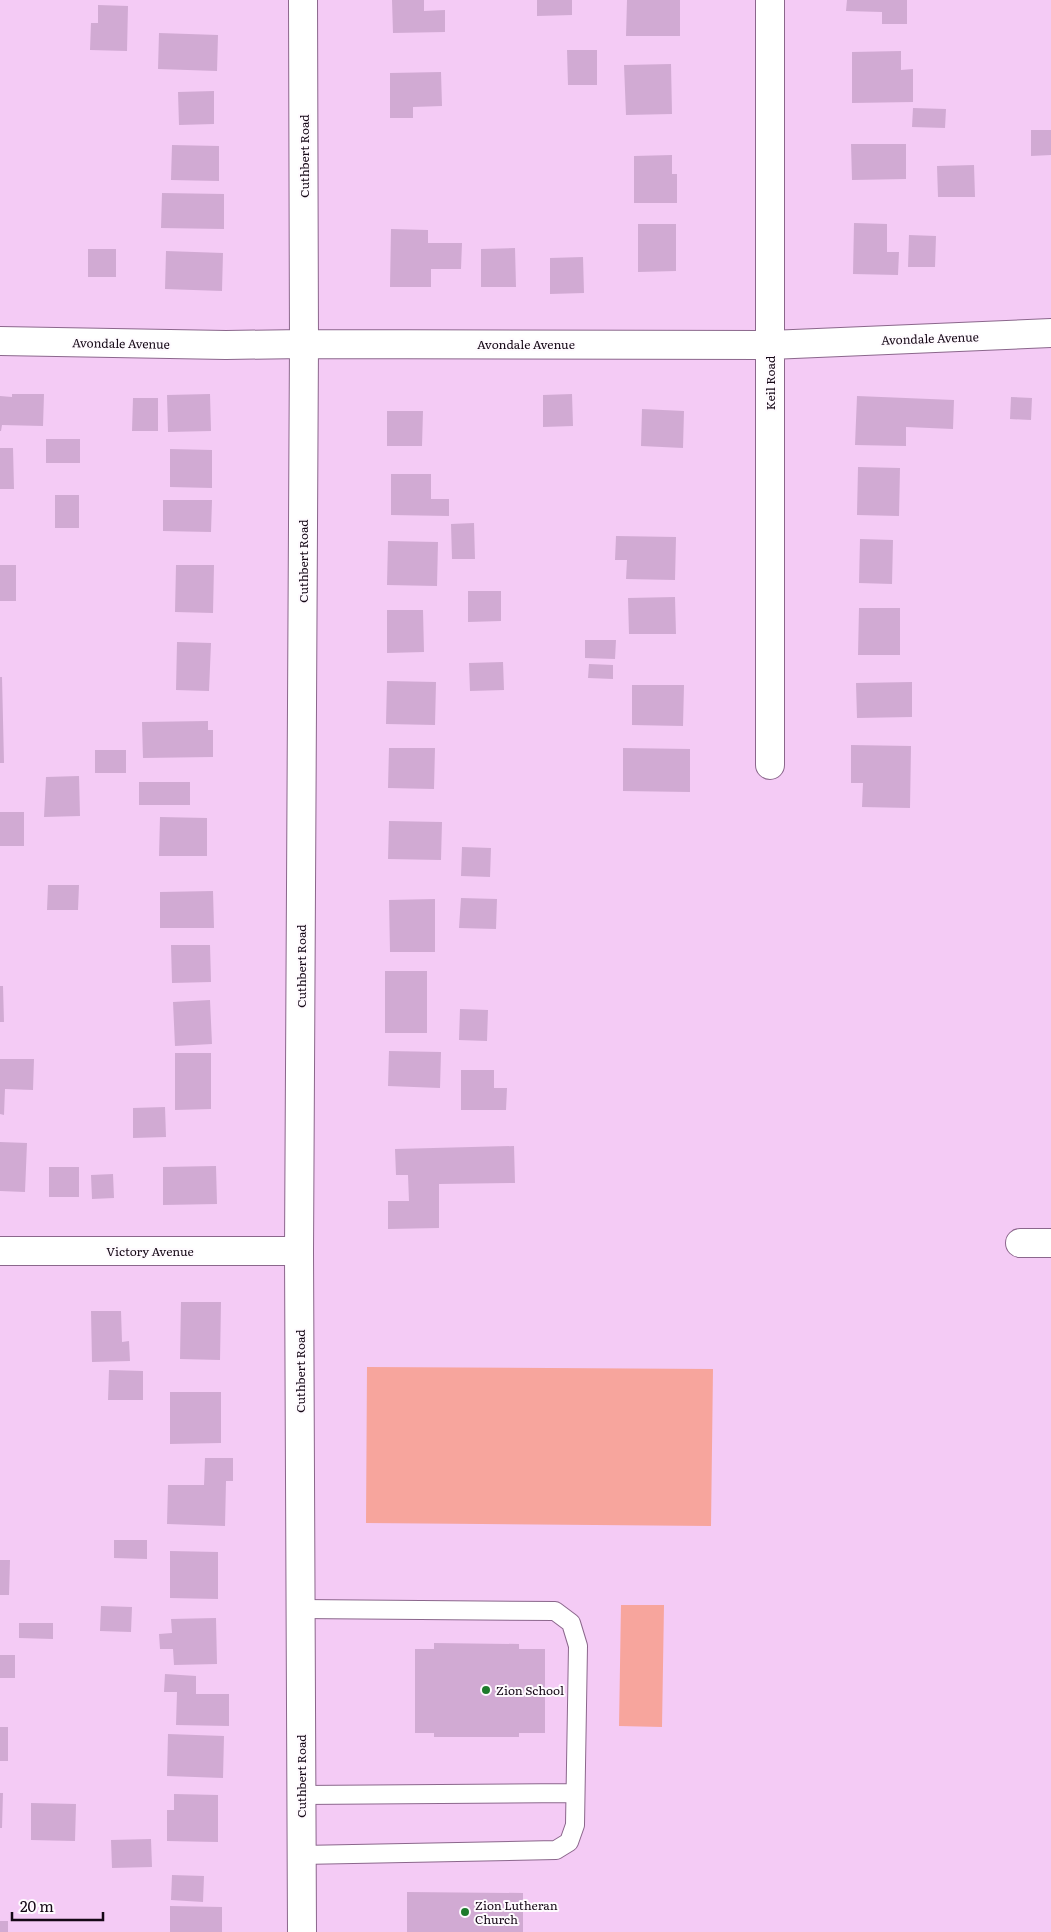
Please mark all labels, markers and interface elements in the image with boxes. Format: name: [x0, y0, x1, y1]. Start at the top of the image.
street label: Cuthbert Road: [295, 114, 313, 198]
street label: Avondale Avenue: [881, 327, 979, 349]
street label: Avondale Avenue: [72, 333, 170, 353]
street label: Avondale Avenue: [477, 335, 575, 353]
street label: Keil Road: [761, 355, 779, 410]
street label: Cuthbert Road: [294, 519, 312, 603]
street label: Cuthbert Road: [292, 924, 310, 1008]
street label: Victory Avenue: [106, 1242, 194, 1260]
street label: Cuthbert Road: [291, 1329, 309, 1413]
place label: Zion School: [496, 1681, 564, 1699]
marker: Zion School: [480, 1684, 492, 1696]
street label: Cuthbert Road: [292, 1734, 310, 1818]
scale bar: [12, 1890, 104, 1922]
text: 20 m: [20, 1894, 54, 1917]
place label: Zion Lutheran Church: [475, 1896, 558, 1928]
marker: Zion Lutheran Church: [459, 1906, 471, 1918]

